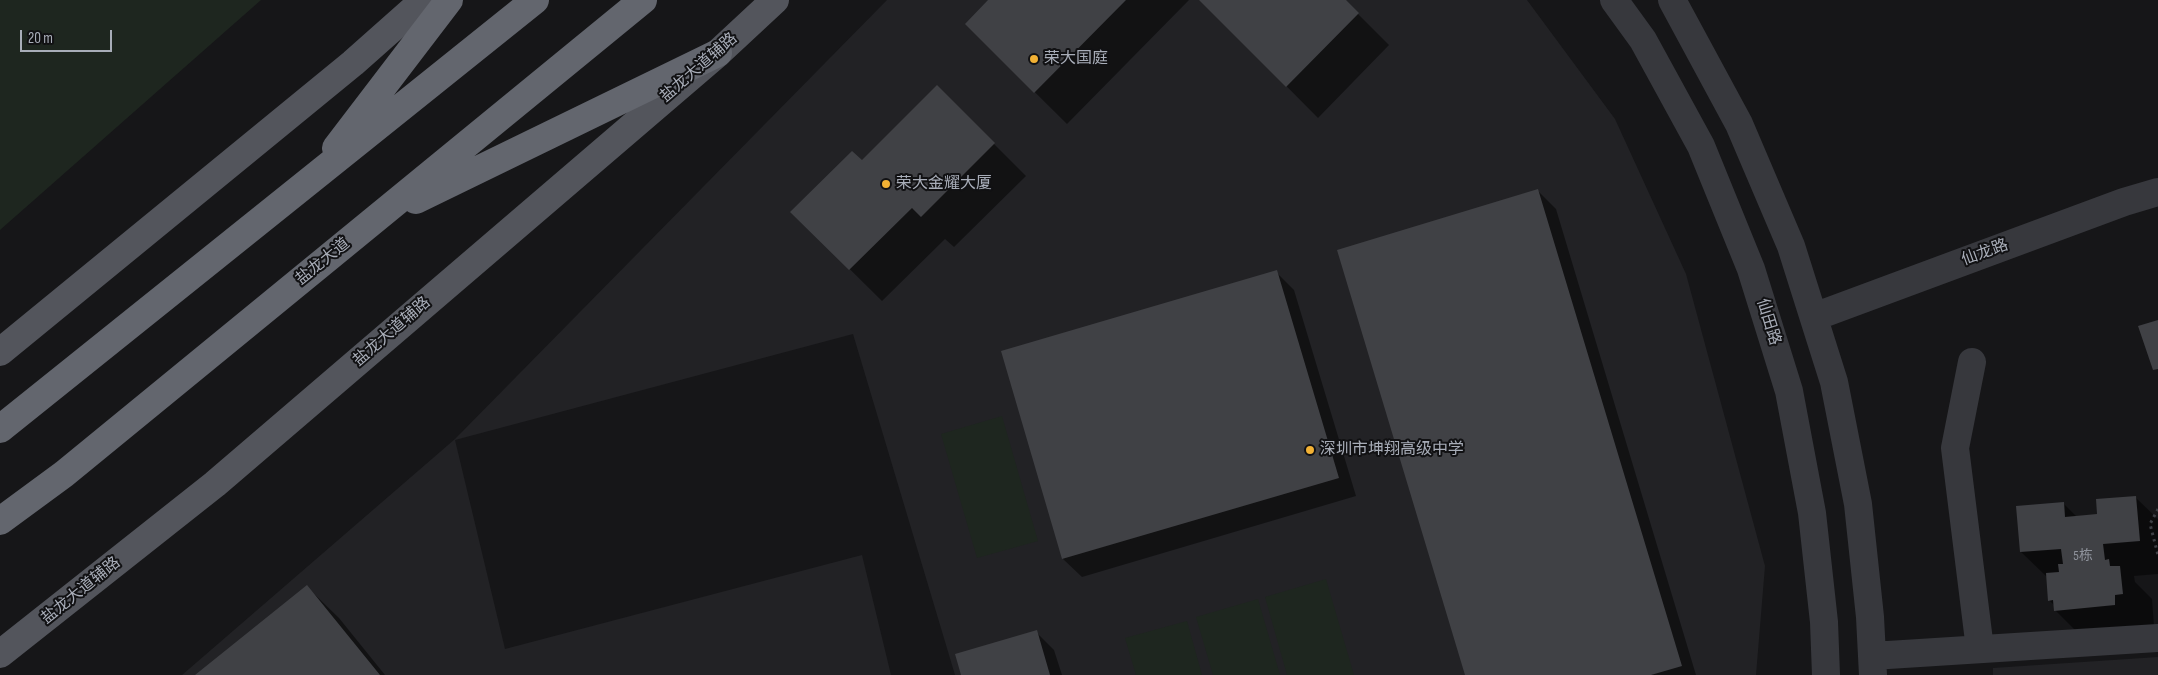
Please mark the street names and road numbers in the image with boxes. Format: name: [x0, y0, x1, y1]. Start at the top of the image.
street label: 盐龙大道辅路: [656, 29, 742, 107]
street label: 盐龙大道: [292, 234, 354, 290]
street label: 仙龙路: [1959, 236, 2011, 270]
street label: 盐龙大道辅路: [349, 293, 435, 371]
street label: 仙田路: [1752, 296, 1784, 348]
street label: 盐龙大道辅路: [38, 553, 124, 629]

